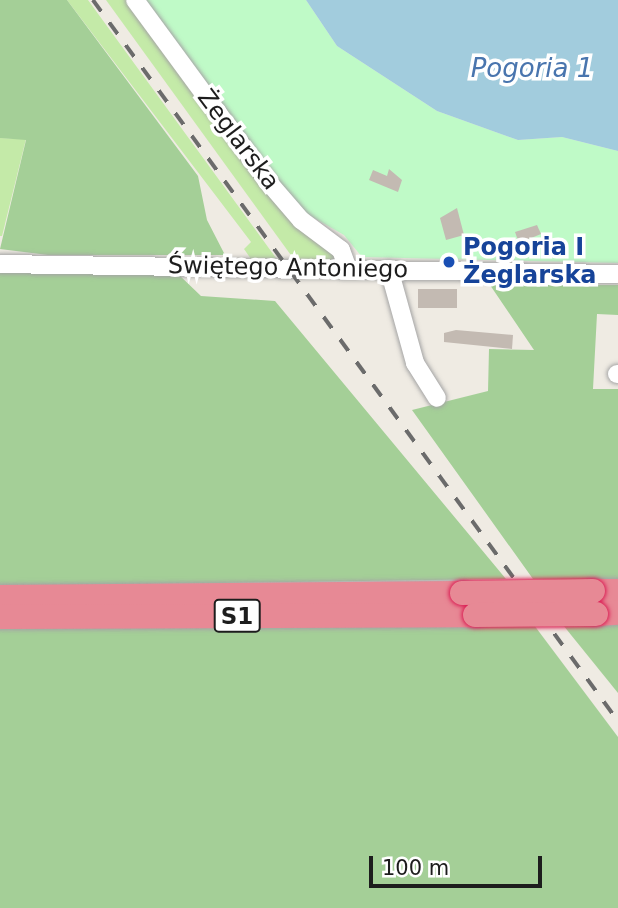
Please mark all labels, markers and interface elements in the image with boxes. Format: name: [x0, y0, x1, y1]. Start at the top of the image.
water label: Pogoria 1: [471, 53, 593, 85]
street label: Żeglarska: [191, 84, 285, 196]
place label: Pogoria I Żeglarska: [463, 234, 597, 290]
street label: Świętego Antoniego: [168, 252, 408, 284]
marker: Pogoria I Żeglarska: [441, 254, 457, 270]
road number: S1: [212, 596, 262, 636]
scale bar: [373, 842, 546, 886]
text: 100 m: [382, 856, 449, 880]

